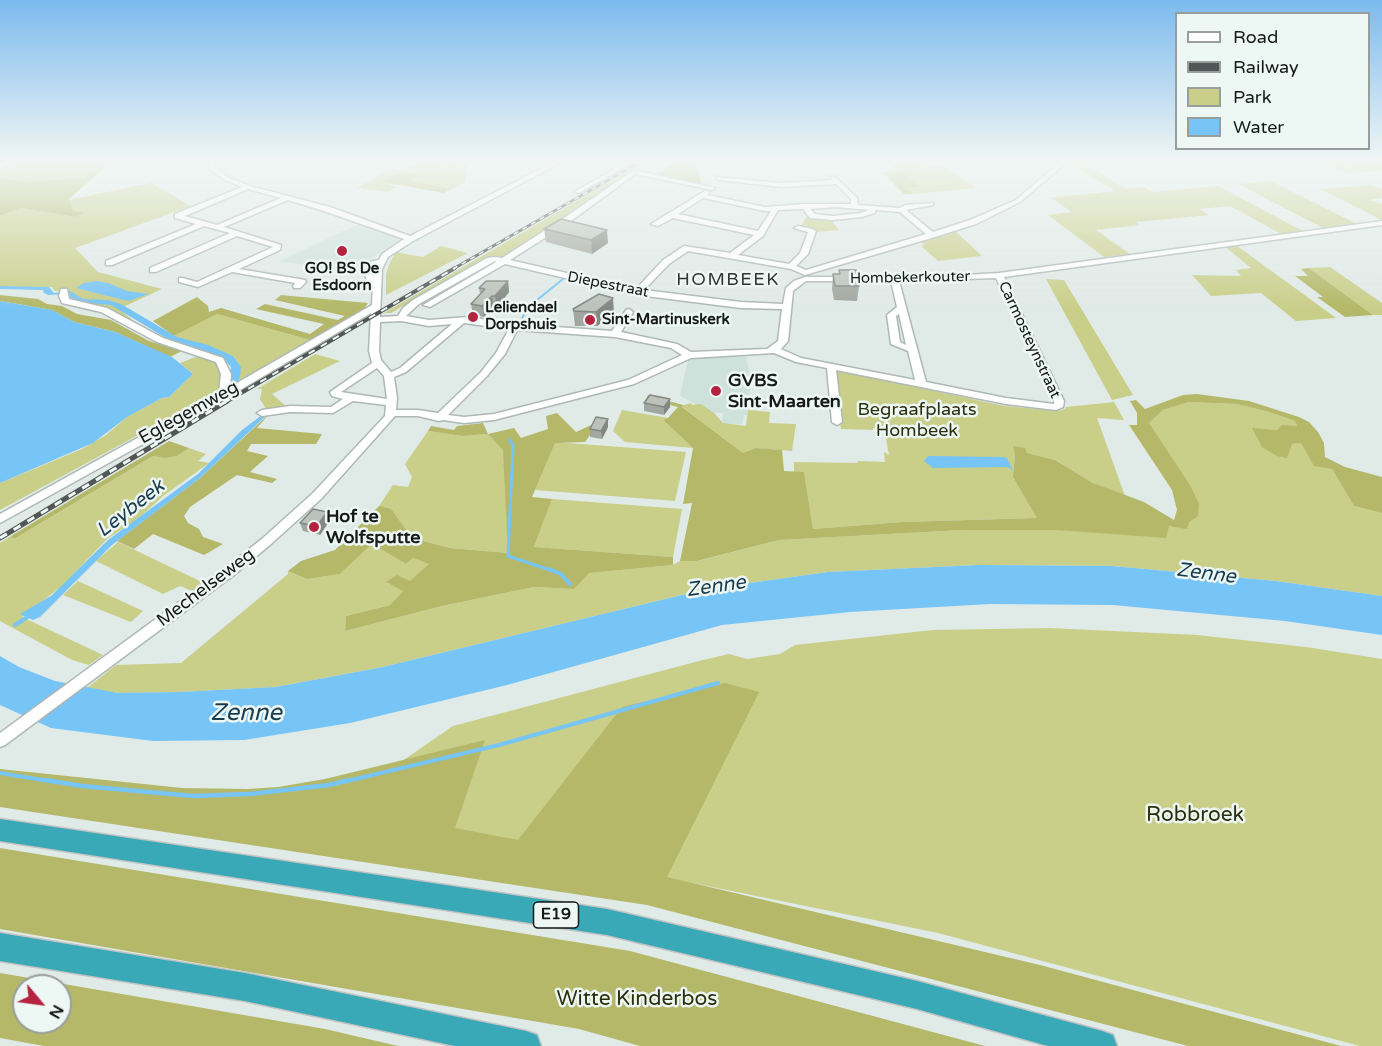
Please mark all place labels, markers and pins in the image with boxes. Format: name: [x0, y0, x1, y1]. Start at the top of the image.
marker: GO! BS De Esdoorn: [335, 244, 349, 258]
place label: GO! BS De Esdoorn: [305, 260, 379, 295]
place label: Leliendael Dorpshuis: [485, 299, 557, 334]
marker: Leliendael Dorpshuis: [466, 310, 480, 324]
place label: Sint-Martinuskerk: [602, 311, 730, 329]
marker: Sint-Martinuskerk: [583, 313, 597, 327]
place label: GVBS Sint-Maarten: [728, 370, 841, 412]
marker: GVBS Sint-Maarten: [709, 384, 723, 398]
place label: Hof te Wolfsputte: [326, 506, 420, 548]
marker: Hof te Wolfsputte: [307, 520, 321, 534]

